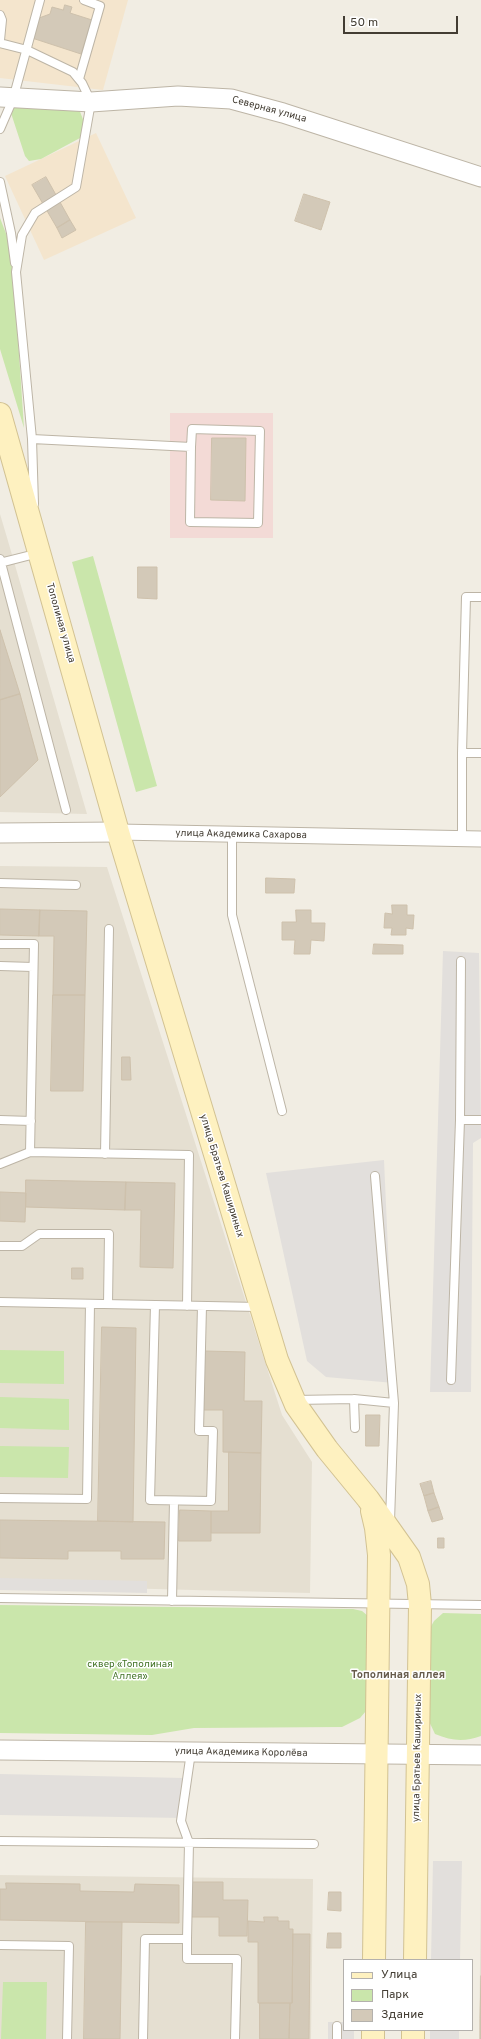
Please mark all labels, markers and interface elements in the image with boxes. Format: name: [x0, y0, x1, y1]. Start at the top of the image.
scale bar: [345, 8, 460, 34]
text: 50 m: [350, 15, 378, 31]
street label: Северная улица: [230, 94, 308, 126]
street label: Тополиная улица: [43, 582, 77, 664]
street label: улица Академика Сахарова: [175, 828, 307, 842]
street label: улица Братьев Кашириных: [196, 1113, 246, 1239]
park label: сквер «Тополиная Аллея»: [87, 1659, 173, 1682]
district label: Тополиная аллея: [351, 1669, 445, 1683]
street label: улица Братьев Кашириных: [411, 1694, 425, 1822]
street label: улица Академика Королёва: [174, 1746, 308, 1760]
legend: [343, 1959, 473, 2031]
text: Улица: [381, 1967, 417, 1983]
text: Парк: [381, 1987, 409, 2003]
text: Здание: [381, 2007, 424, 2023]

